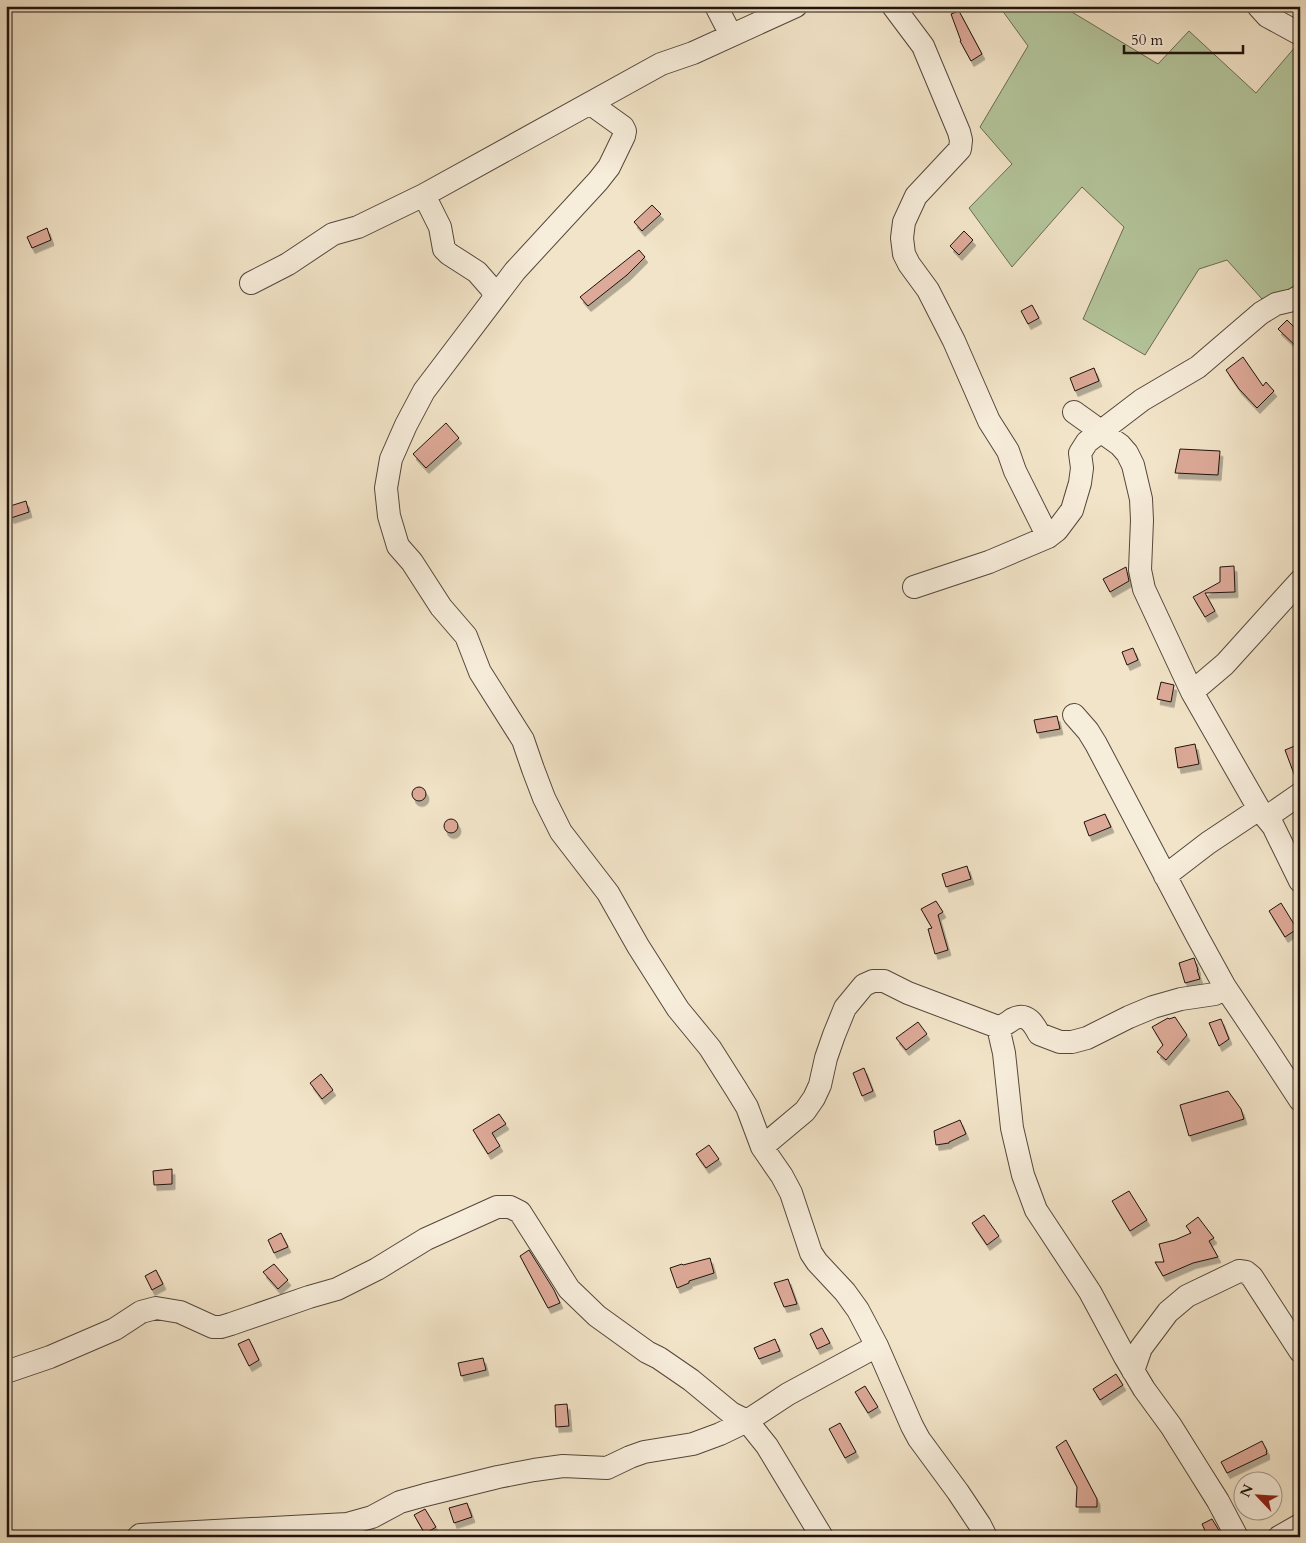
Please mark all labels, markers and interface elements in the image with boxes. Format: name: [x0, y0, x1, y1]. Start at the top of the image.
scale bar: [1124, 22, 1242, 54]
text: 50 m: [1131, 30, 1163, 50]
north arrow: [1234, 1470, 1284, 1520]
text: N: [1235, 1481, 1258, 1500]

